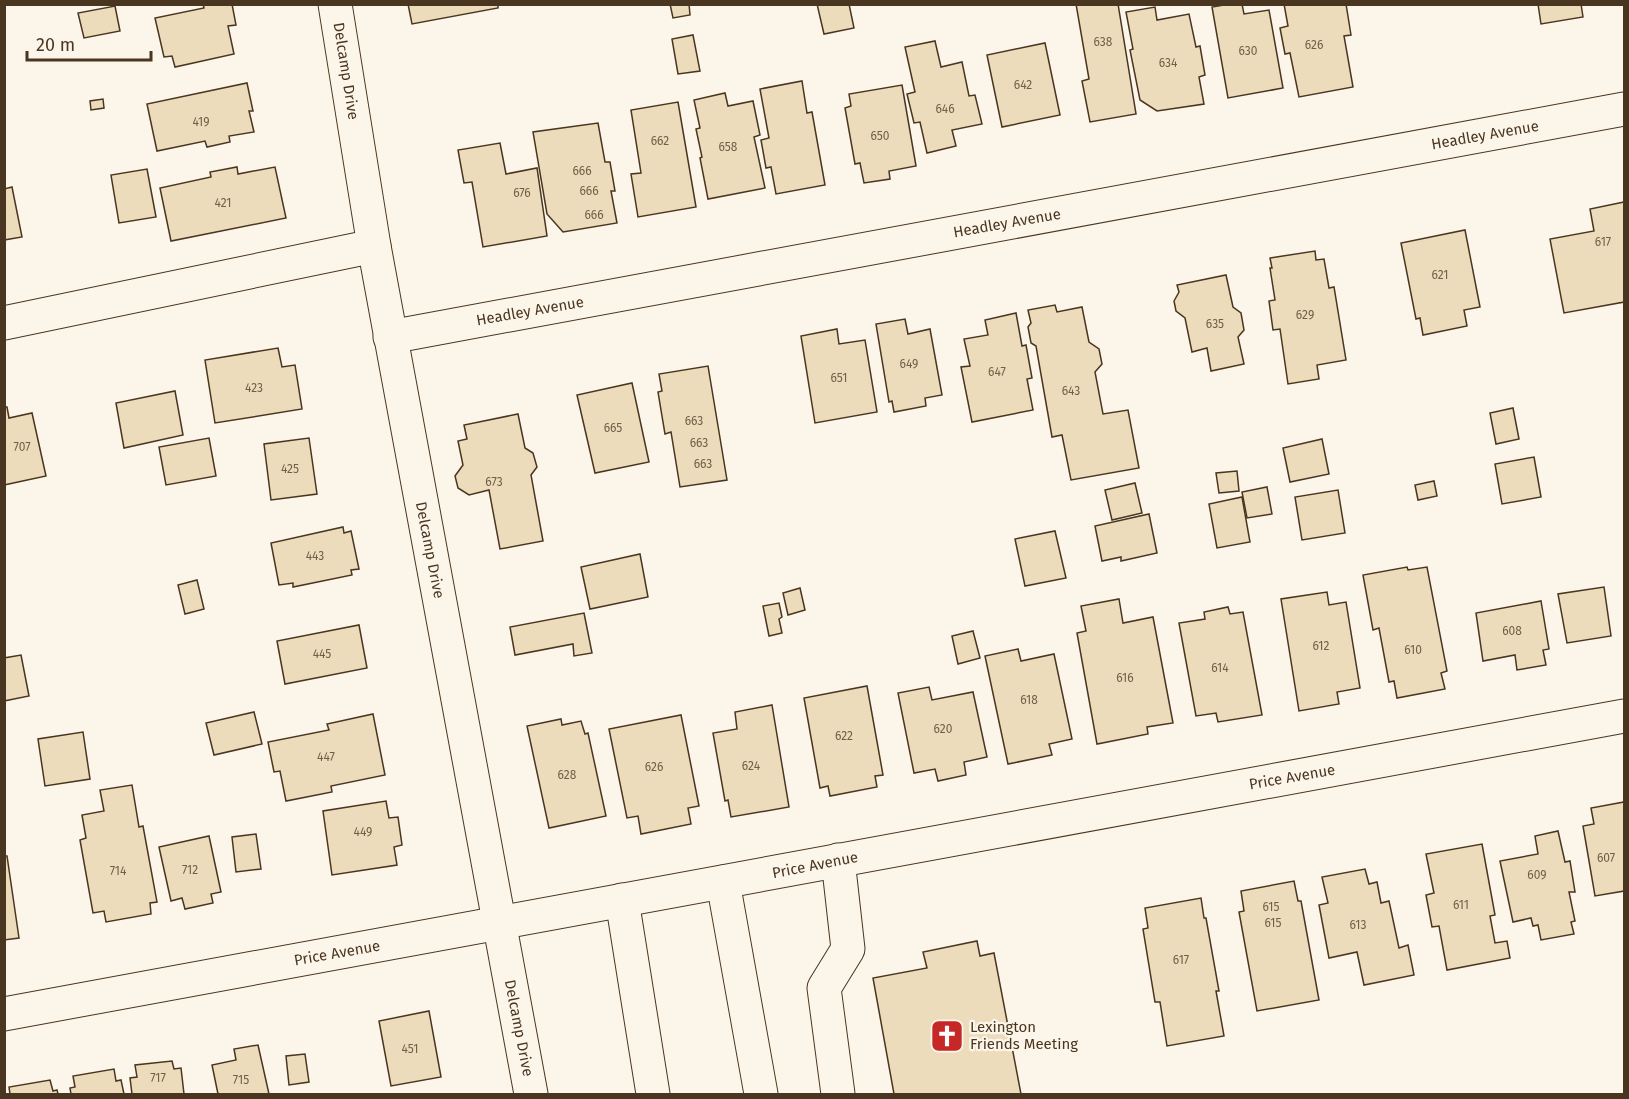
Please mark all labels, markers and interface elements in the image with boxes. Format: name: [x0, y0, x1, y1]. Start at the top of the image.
street label: Delcamp Drive: [329, 21, 363, 121]
scale bar: [27, 24, 152, 62]
text: 20 m: [36, 34, 75, 56]
house number: 638: [1094, 35, 1113, 49]
house number: 626: [1305, 38, 1323, 52]
house number: 630: [1239, 44, 1258, 58]
house number: 634: [1159, 56, 1178, 70]
house number: 642: [1014, 78, 1032, 92]
house number: 646: [935, 102, 955, 116]
house number: 419: [192, 115, 210, 129]
street label: Headley Avenue: [1430, 117, 1540, 153]
house number: 650: [870, 129, 890, 143]
house number: 662: [651, 134, 669, 148]
house number: 658: [719, 140, 738, 154]
house number: 666: [572, 164, 592, 178]
house number: 666: [579, 184, 599, 198]
house number: 676: [513, 186, 531, 200]
house number: 421: [215, 196, 231, 210]
street label: Headley Avenue: [952, 205, 1062, 241]
house number: 666: [584, 208, 604, 222]
house number: 617: [1595, 235, 1611, 249]
house number: 621: [1431, 268, 1449, 282]
street label: Headley Avenue: [475, 293, 585, 329]
house number: 629: [1296, 308, 1314, 322]
house number: 635: [1206, 317, 1224, 331]
house number: 649: [900, 357, 918, 371]
house number: 647: [988, 365, 1006, 379]
house number: 651: [831, 371, 847, 385]
house number: 423: [245, 381, 263, 395]
house number: 643: [1062, 384, 1080, 398]
house number: 663: [685, 414, 703, 428]
house number: 665: [604, 421, 622, 435]
house number: 663: [690, 436, 708, 450]
house number: 707: [14, 440, 30, 454]
house number: 663: [694, 457, 712, 471]
house number: 425: [281, 462, 299, 476]
house number: 673: [485, 475, 503, 489]
street label: Delcamp Drive: [412, 500, 448, 600]
house number: 443: [306, 549, 324, 563]
house number: 608: [1502, 624, 1522, 638]
house number: 612: [1313, 639, 1330, 653]
house number: 610: [1404, 643, 1422, 657]
house number: 445: [313, 647, 331, 661]
house number: 614: [1211, 661, 1229, 675]
house number: 616: [1116, 671, 1134, 685]
house number: 618: [1020, 693, 1038, 707]
house number: 620: [934, 722, 953, 736]
house number: 622: [835, 729, 853, 743]
house number: 447: [317, 750, 335, 764]
house number: 624: [742, 759, 761, 773]
house number: 626: [645, 760, 663, 774]
street label: Price Avenue: [1247, 761, 1337, 793]
house number: 628: [558, 768, 577, 782]
house number: 449: [354, 825, 372, 839]
street label: Price Avenue: [770, 848, 860, 882]
house number: 607: [1597, 851, 1615, 865]
house number: 712: [182, 863, 198, 877]
house number: 714: [110, 864, 127, 878]
house number: 609: [1527, 868, 1547, 882]
house number: 611: [1453, 898, 1469, 912]
house number: 615: [1262, 900, 1280, 914]
house number: 615: [1264, 916, 1282, 930]
house number: 613: [1350, 918, 1367, 932]
street label: Price Avenue: [292, 937, 382, 969]
house number: 617: [1173, 953, 1189, 967]
street label: Delcamp Drive: [501, 978, 537, 1078]
church icon: Lexington Friends Meeting: [929, 1018, 965, 1054]
place label: Lexington Friends Meeting: [970, 1018, 1078, 1053]
house number: 451: [402, 1042, 418, 1056]
house number: 717: [150, 1071, 166, 1085]
house number: 715: [233, 1073, 249, 1087]

